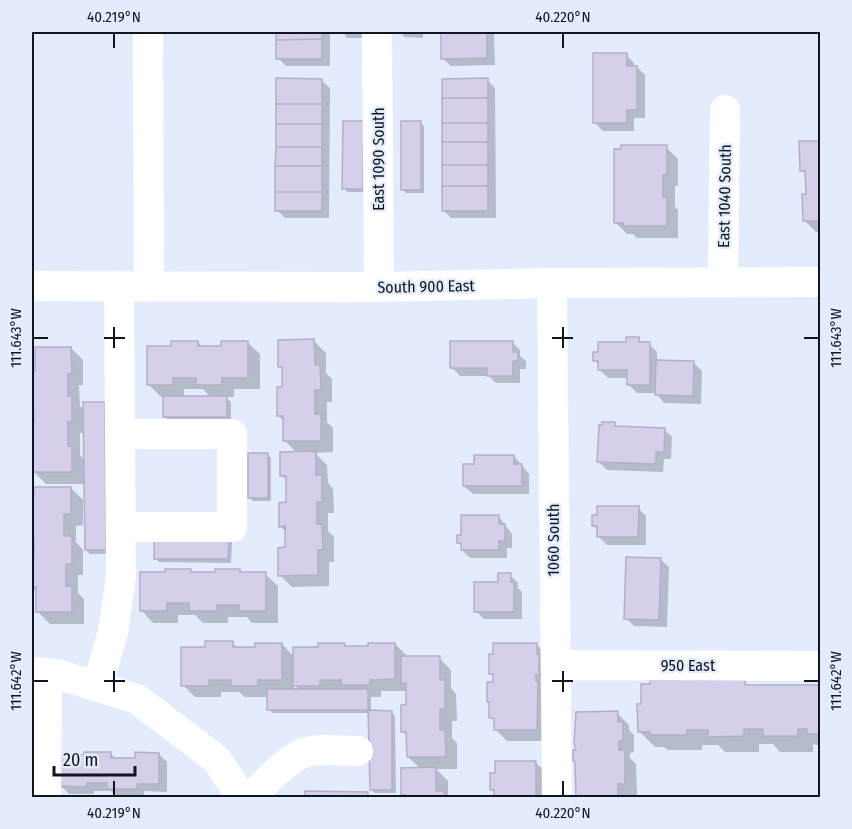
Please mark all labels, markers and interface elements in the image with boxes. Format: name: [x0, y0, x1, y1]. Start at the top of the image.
text: 40.219°N: [87, 8, 141, 26]
text: 40.220°N: [535, 8, 591, 26]
street label: East 1090 South: [369, 107, 388, 211]
street label: East 1040 South: [714, 144, 735, 248]
street label: South 900 East: [377, 276, 476, 297]
text: 111.643°W: [7, 308, 25, 368]
text: 111.643°W: [827, 308, 845, 368]
street label: 1060 South: [544, 504, 563, 577]
text: 111.642°W: [7, 651, 25, 711]
text: 111.642°W: [827, 651, 845, 711]
street label: 950 East: [661, 656, 716, 675]
scale bar: [54, 739, 135, 777]
text: 20 m: [63, 749, 98, 771]
text: 40.219°N: [87, 804, 141, 822]
text: 40.220°N: [535, 804, 591, 822]

